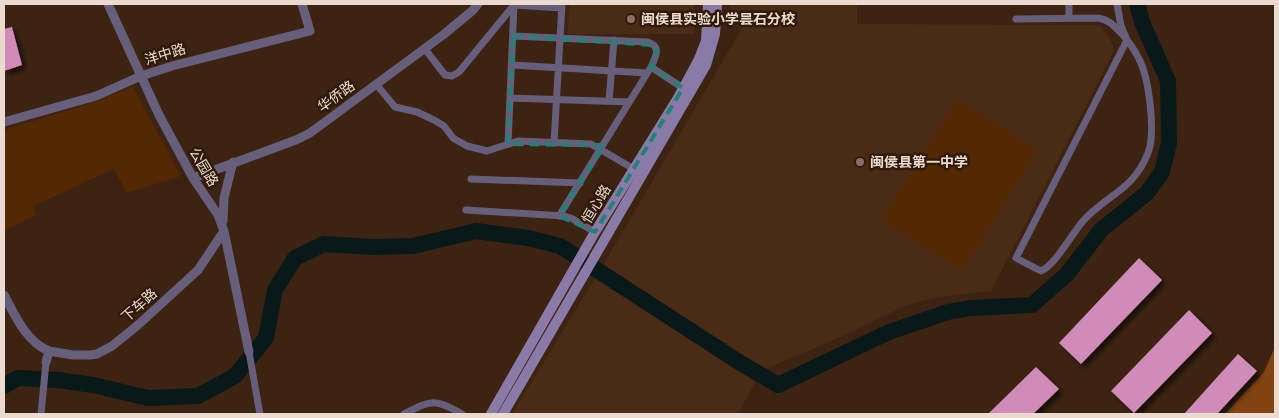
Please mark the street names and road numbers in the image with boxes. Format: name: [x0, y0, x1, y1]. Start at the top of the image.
street label: 洋中路: [143, 40, 187, 68]
street label: 华侨路: [314, 77, 358, 115]
street label: 公园路: [186, 145, 222, 189]
street label: 恒心路: [578, 182, 614, 226]
street label: 下车路: [118, 285, 160, 325]

